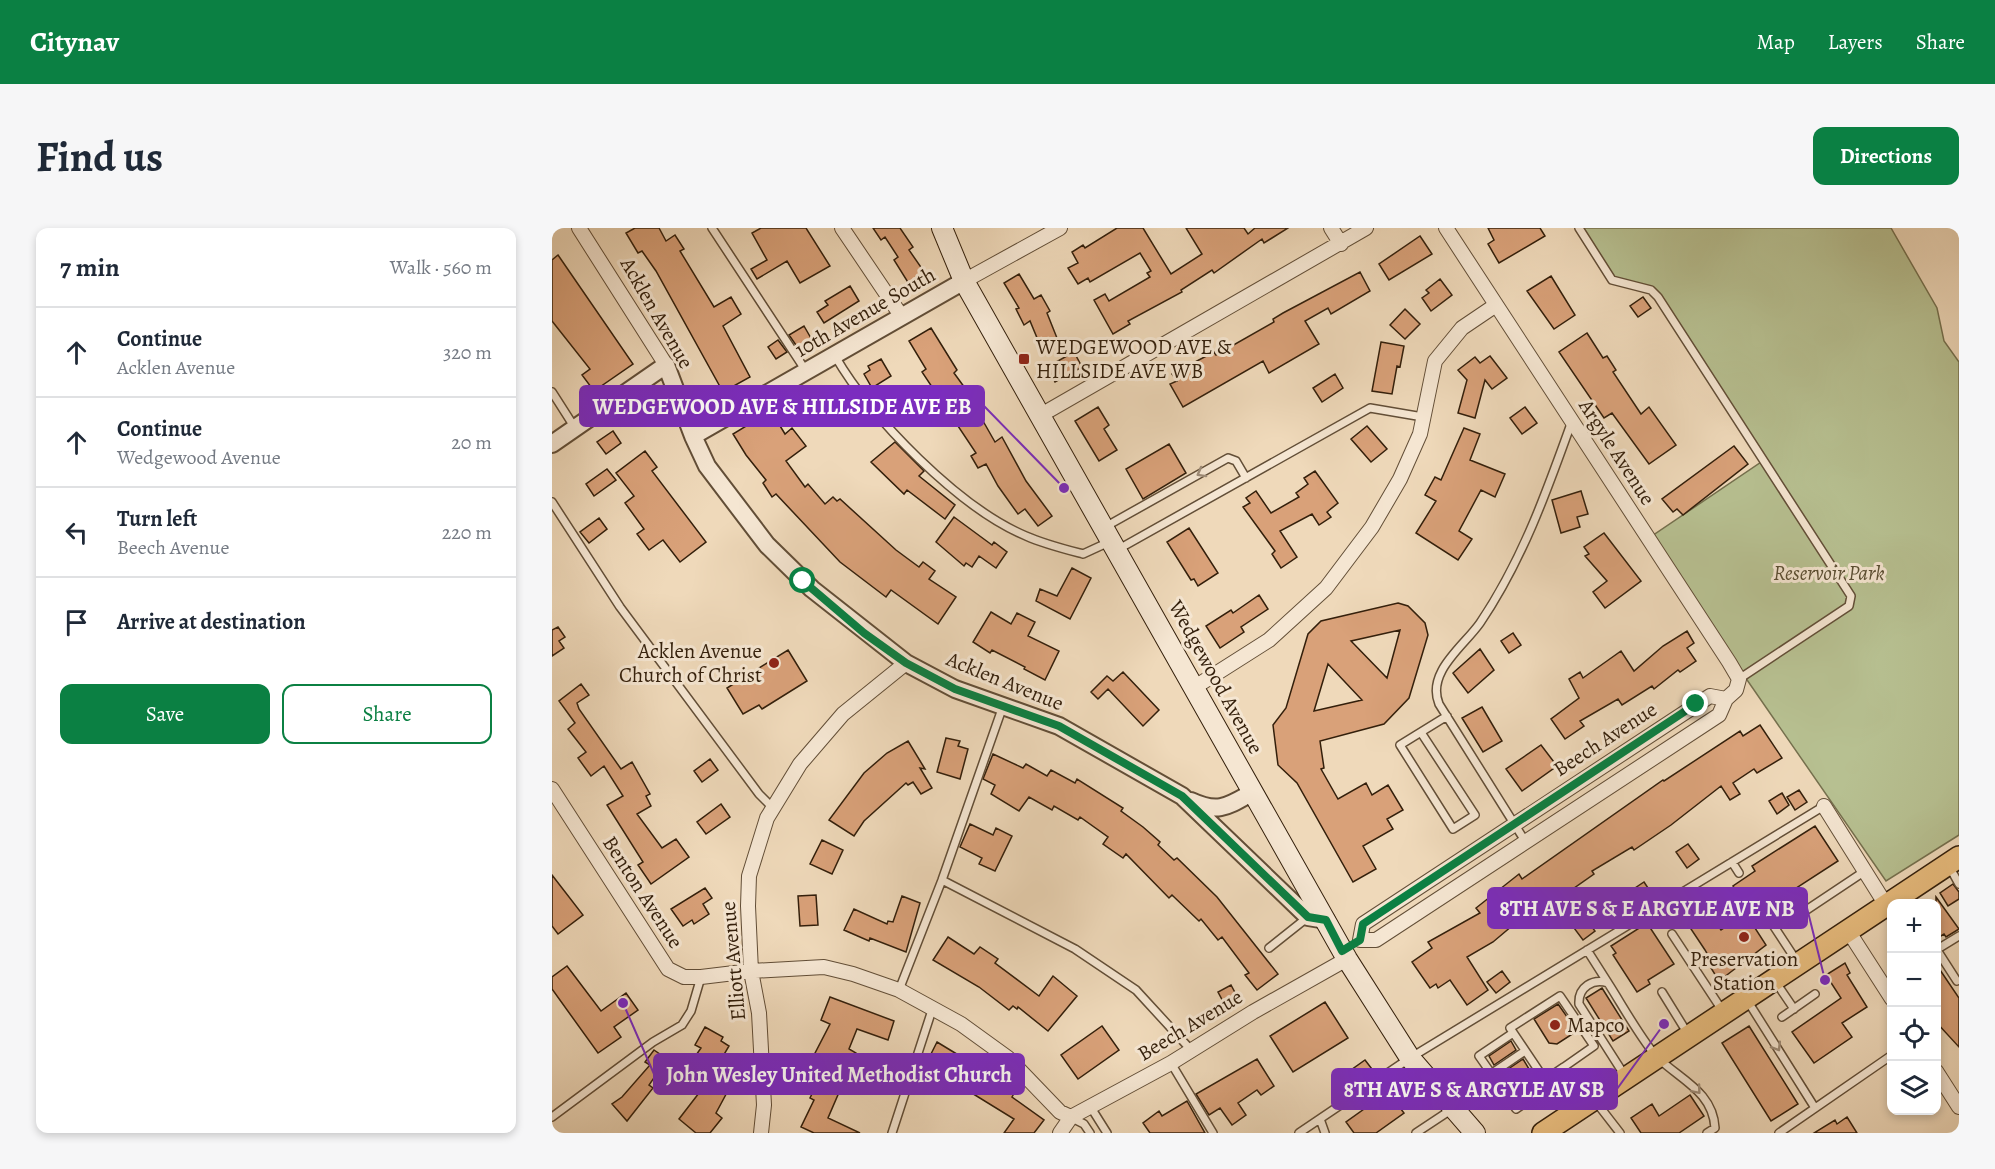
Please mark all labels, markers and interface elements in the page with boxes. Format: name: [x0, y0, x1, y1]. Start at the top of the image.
text: Citynav: [30, 23, 119, 61]
text: Map: [1756, 28, 1795, 56]
text: Layers: [1828, 28, 1883, 56]
text: Share: [1916, 28, 1965, 56]
button: Directions: [1813, 127, 1959, 185]
text: Find us: [36, 128, 163, 185]
text: 7 min: [60, 250, 120, 285]
street label: Acklen Avenue: [613, 251, 700, 374]
text: Walk · 560 m: [390, 254, 492, 281]
street label: 10th Avenue South: [790, 260, 940, 364]
text: Continue: [117, 324, 202, 354]
place label: WEDGEWOOD AVE & HILLSIDE AVE WB: [1035, 333, 1232, 385]
icon: ahead: [60, 336, 93, 369]
text: 320 m: [443, 339, 492, 366]
marker: WEDGEWOOD AVE & HILLSIDE AVE WB: [1017, 352, 1031, 366]
text: Acklen Avenue: [117, 354, 235, 381]
callout: WEDGEWOOD AVE & HILLSIDE AVE EB: [580, 386, 984, 426]
text: WEDGEWOOD AVE & HILLSIDE AVE EB: [591, 392, 972, 422]
street label: Argyle Avenue: [1572, 393, 1662, 510]
text: Continue: [117, 414, 202, 444]
icon: ahead: [60, 426, 93, 459]
text: 20 m: [451, 429, 492, 456]
text: Wedgewood Avenue: [117, 444, 281, 471]
one-way arrow: [1197, 466, 1207, 477]
text: Turn left: [117, 504, 197, 534]
icon: left: [60, 516, 93, 549]
text: 220 m: [442, 519, 492, 546]
text: Beech Avenue: [117, 534, 229, 561]
park label: Reservoir Park: [1773, 559, 1885, 587]
route start: [789, 567, 815, 593]
street label: Wedgewood Avenue: [1162, 594, 1270, 759]
icon: arrive: [60, 606, 93, 639]
text: Arrive at destination: [117, 607, 306, 637]
place label: Acklen Avenue Church of Christ: [619, 637, 762, 689]
street label: Acklen Avenue: [941, 644, 1068, 717]
marker: Acklen Avenue Church of Christ: [767, 656, 781, 670]
button: Save: [60, 684, 270, 744]
button: Share: [282, 684, 492, 744]
route end: [1682, 690, 1708, 716]
street label: Beech Avenue: [1548, 695, 1662, 783]
street label: Benton Avenue: [596, 830, 690, 954]
callout: 8TH AVE S & E ARGYLE AVE NB: [1488, 888, 1807, 928]
text: 8TH AVE S & E ARGYLE AVE NB: [1499, 894, 1795, 924]
map controls: [1887, 899, 1941, 1115]
button: +: [1887, 899, 1941, 953]
street label: Elliott Avenue: [714, 900, 752, 1022]
marker: Preservation Station: [1737, 930, 1751, 944]
place label: Preservation Station: [1690, 945, 1798, 997]
button: −: [1887, 953, 1941, 1007]
street label: Beech Avenue: [1132, 983, 1248, 1067]
button: locate: [1887, 1007, 1941, 1061]
place label: Mapco: [1567, 1011, 1625, 1039]
marker: Mapco: [1548, 1018, 1562, 1032]
one-way arrow: [1770, 1041, 1782, 1051]
callout: John Wesley United Methodist Church: [654, 1054, 1024, 1094]
text: John Wesley United Methodist Church: [666, 1060, 1012, 1090]
button: layers: [1887, 1061, 1941, 1115]
callout: 8TH AVE S & ARGYLE AV SB: [1332, 1069, 1617, 1109]
text: 8TH AVE S & ARGYLE AV SB: [1343, 1075, 1605, 1105]
one-way arrow: [1690, 1083, 1701, 1094]

